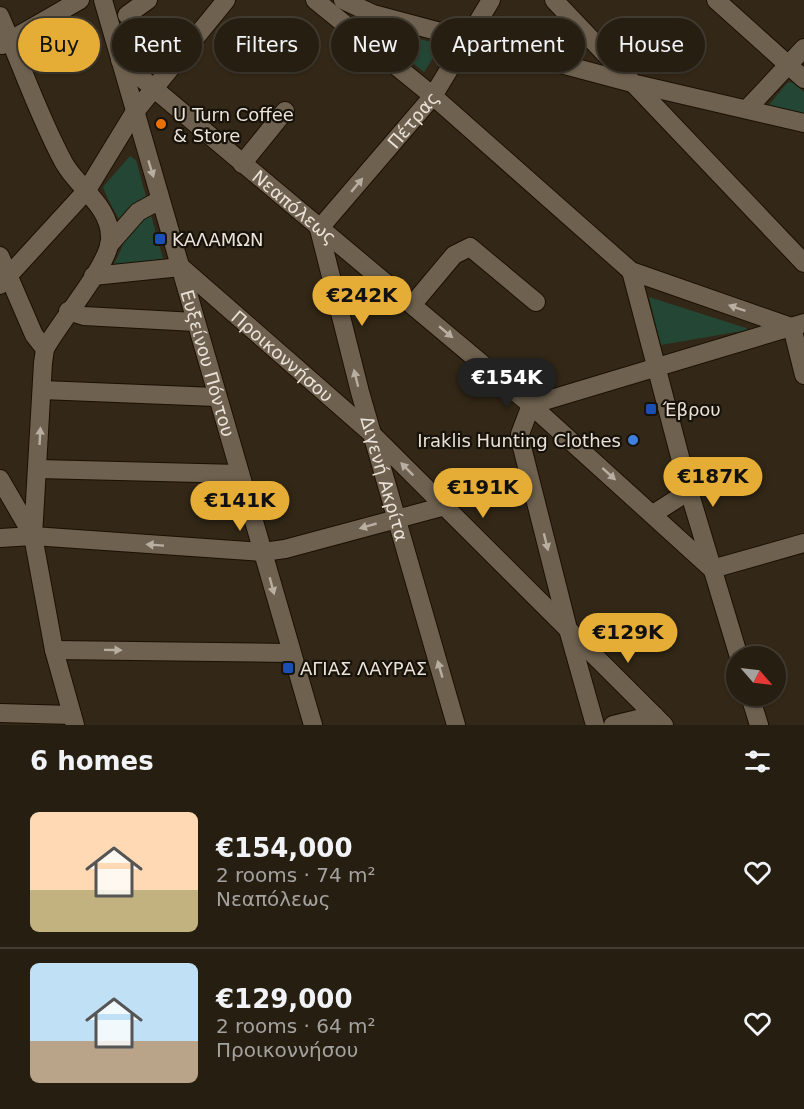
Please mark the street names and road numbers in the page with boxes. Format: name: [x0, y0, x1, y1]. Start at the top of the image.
street label: Πέτρας: [383, 87, 443, 152]
street label: Νεαπόλεως: [248, 165, 341, 248]
street label: Ευξείνου Πόντου: [177, 287, 239, 439]
street label: Προικοννήσου: [227, 306, 338, 406]
street label: Διγενή Ακρίτα: [357, 413, 413, 543]

